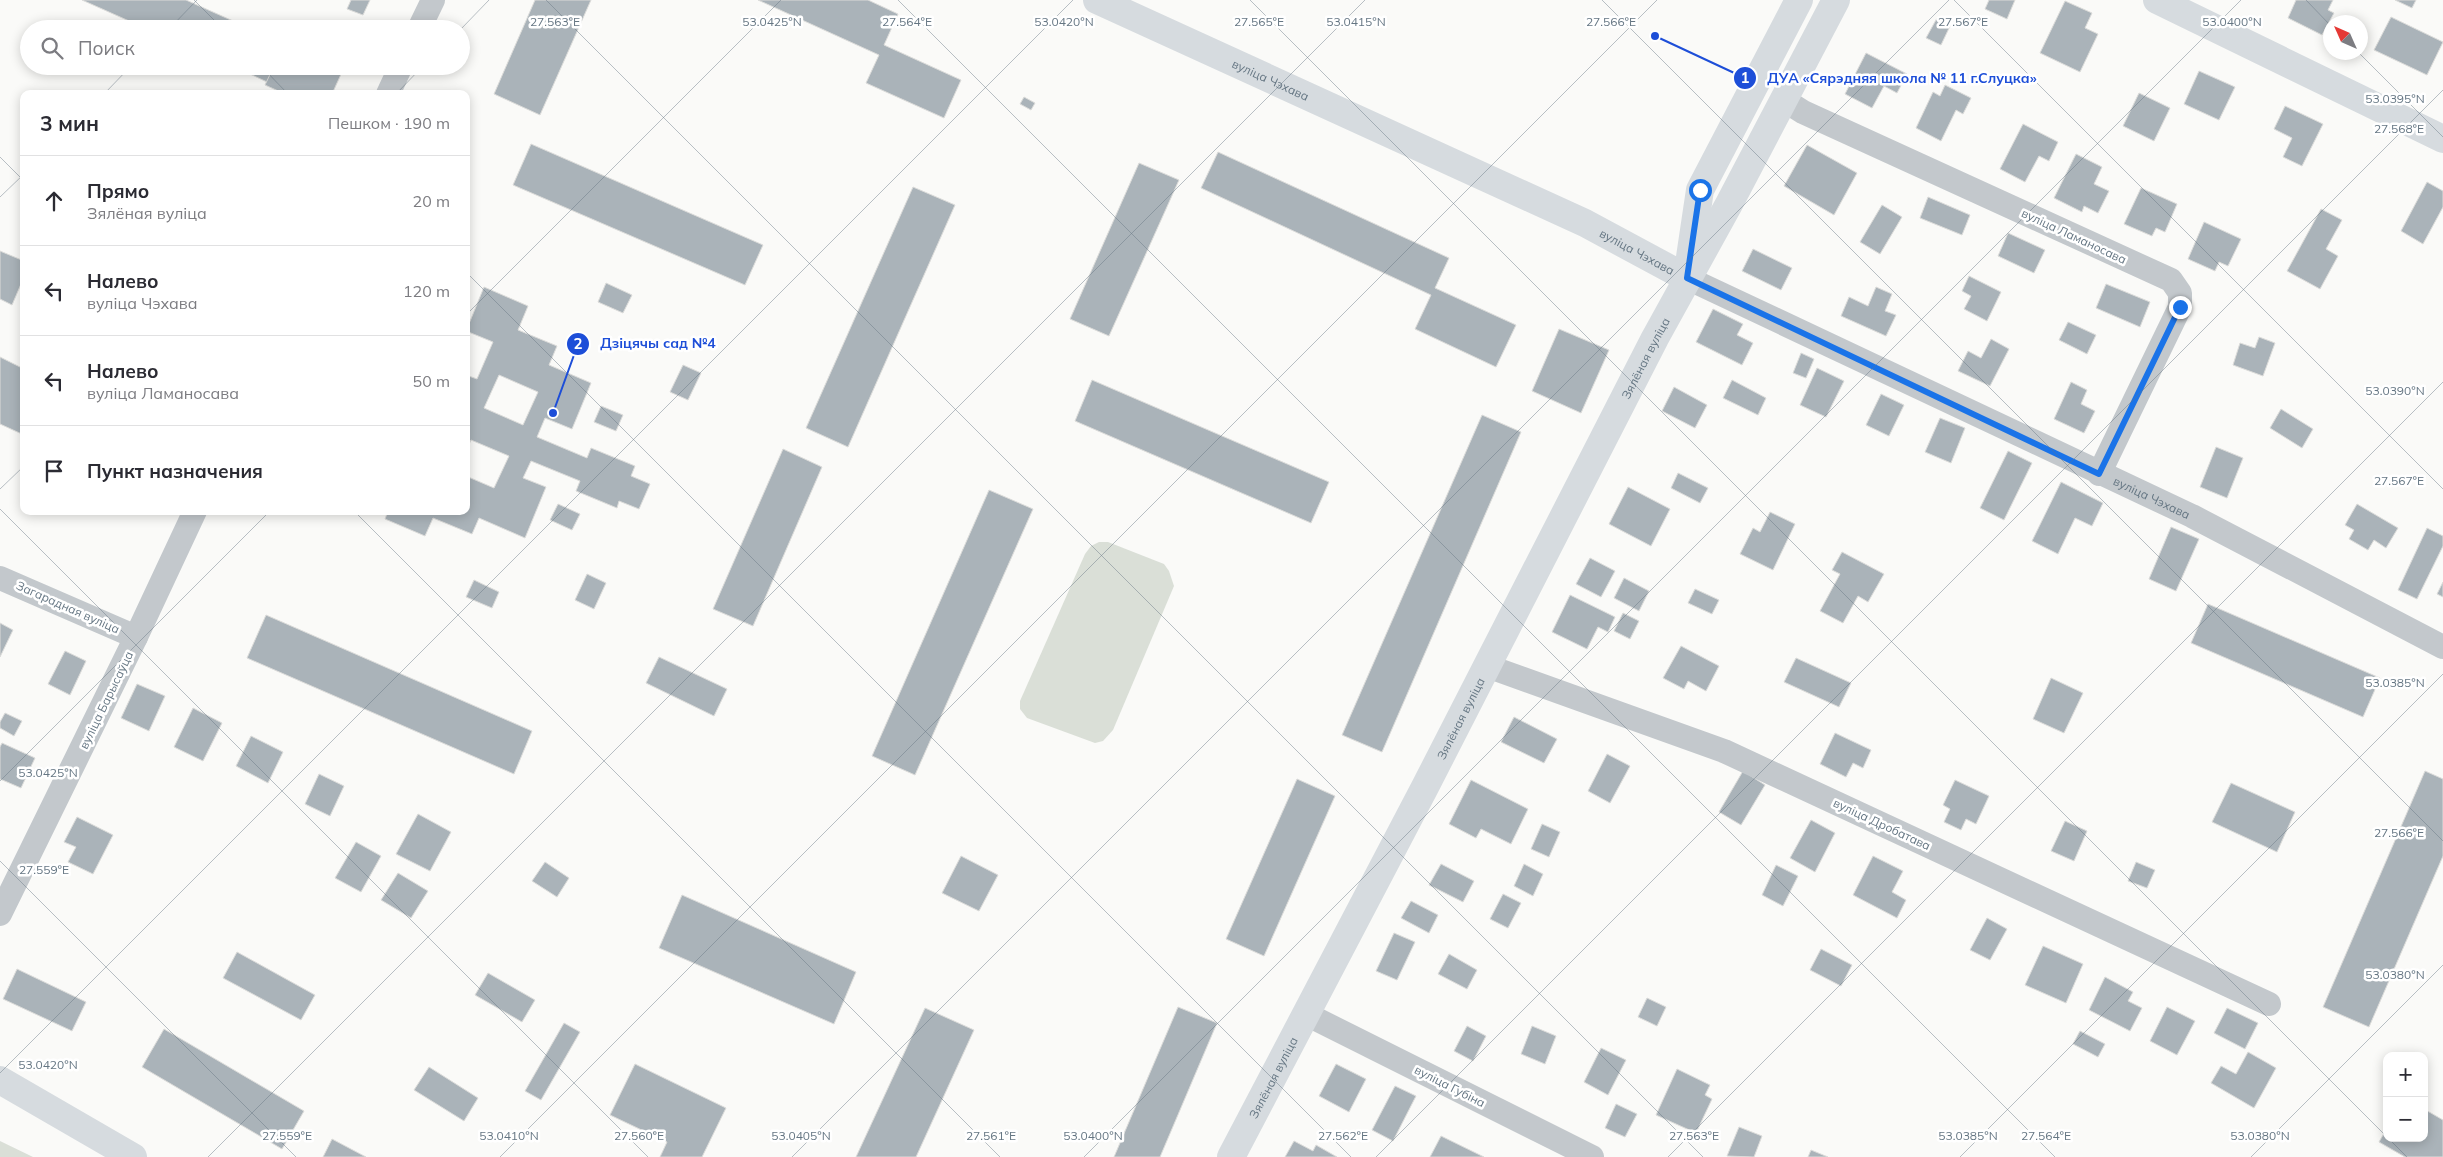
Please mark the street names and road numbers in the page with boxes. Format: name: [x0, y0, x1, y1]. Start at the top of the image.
street label: вуліца Чэхава: [1230, 55, 1312, 103]
street label: вуліца Ламаносава: [2019, 205, 2129, 267]
street label: вуліца Чэхава: [1597, 225, 1677, 278]
street label: Зялёная вуліца: [1618, 314, 1673, 401]
street label: вуліца Чэхава: [2111, 473, 2193, 522]
street label: Загарадная вуліца: [14, 577, 122, 637]
street label: вуліца Барысаўца: [76, 649, 136, 751]
street label: Зялёная вуліца: [1433, 675, 1487, 762]
street label: вуліца Дробатава: [1831, 795, 1933, 853]
street label: Зялёная вуліца: [1245, 1034, 1300, 1121]
street label: вуліца Губіна: [1412, 1062, 1488, 1110]

